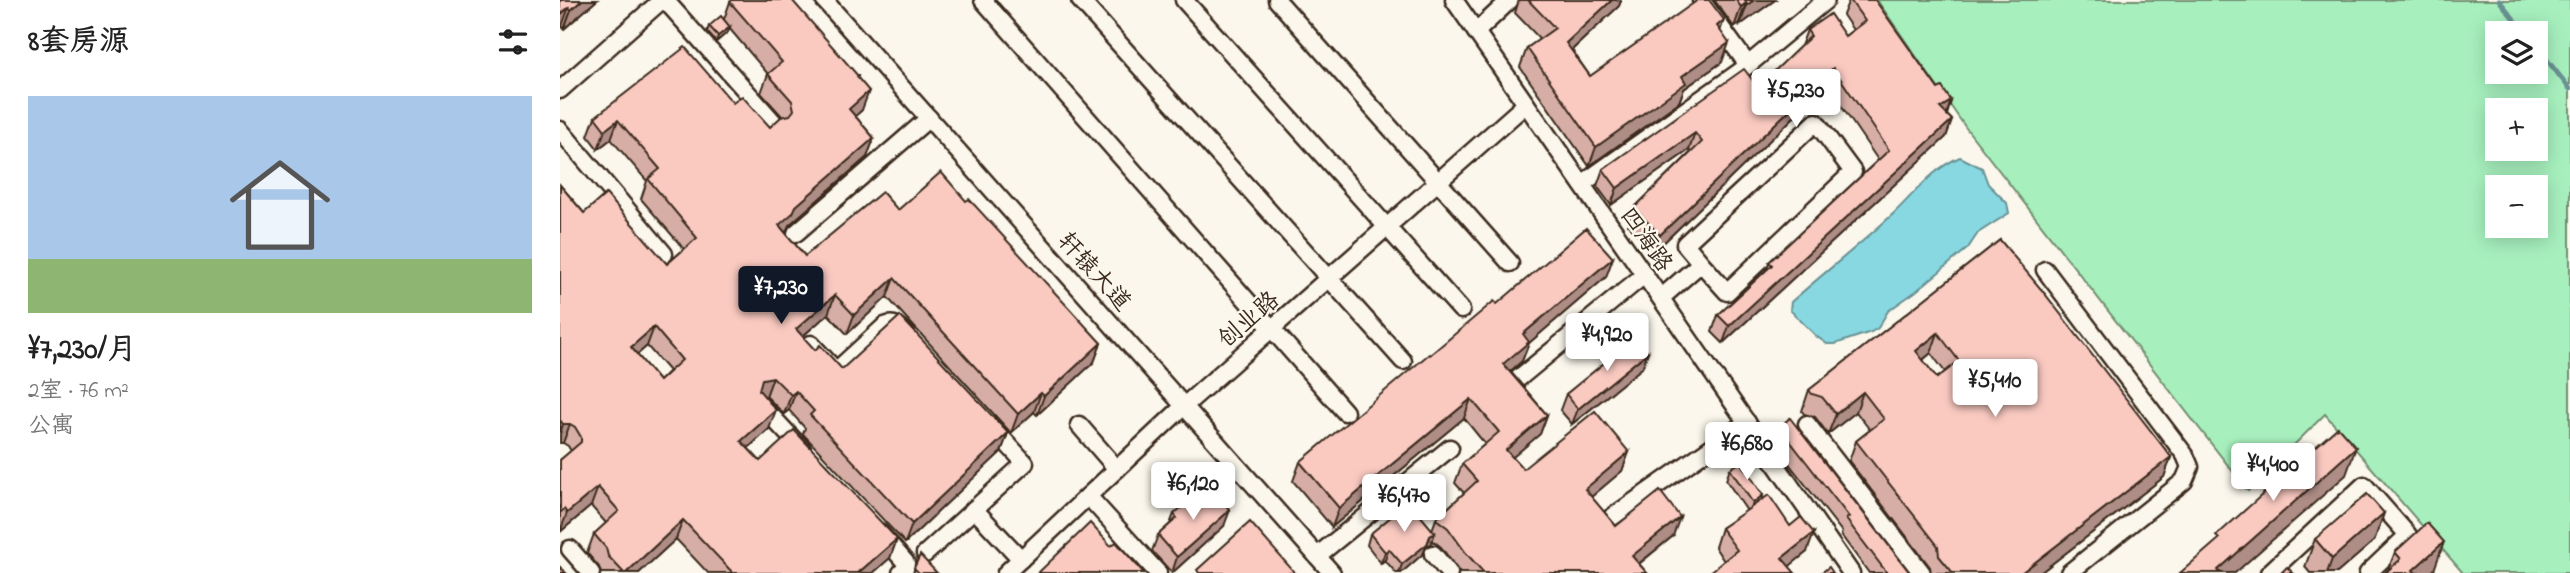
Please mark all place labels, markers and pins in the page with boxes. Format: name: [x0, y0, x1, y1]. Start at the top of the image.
pin: ¥5,230: [1739, 69, 1853, 129]
pin: ¥7,230: [724, 266, 838, 326]
pin: ¥4,920: [1550, 314, 1664, 373]
pin: ¥5,410: [1938, 360, 2052, 419]
pin: ¥6,680: [1690, 422, 1804, 482]
pin: ¥4,400: [2216, 444, 2330, 503]
pin: ¥6,120: [1136, 462, 1250, 522]
pin: ¥6,470: [1347, 475, 1461, 534]

